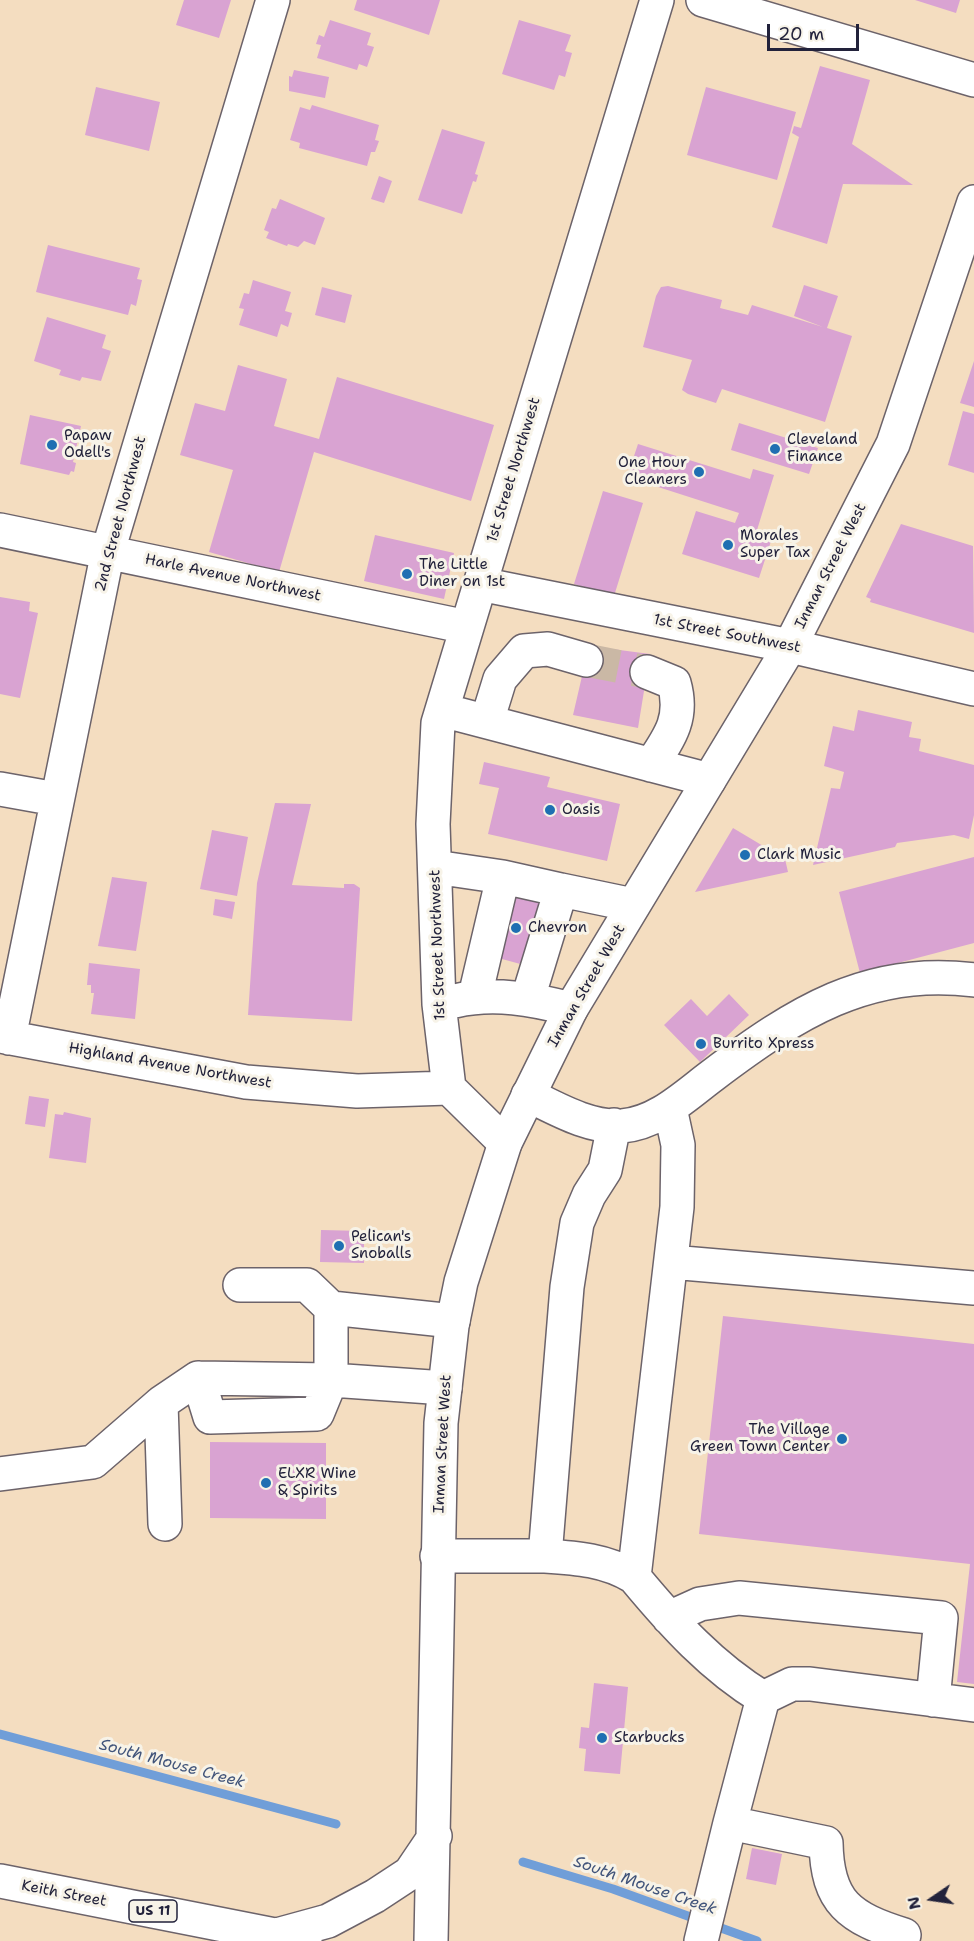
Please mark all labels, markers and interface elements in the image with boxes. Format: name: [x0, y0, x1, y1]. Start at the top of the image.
scale bar: [770, 12, 862, 50]
text: 20 m: [778, 22, 824, 46]
street label: 1st Street Northwest: [483, 395, 545, 545]
place label: Papaw Odell's: [64, 427, 112, 462]
place label: Cleveland Finance: [787, 431, 857, 466]
street label: 2nd Street Northwest: [92, 434, 150, 594]
marker: Papaw Odell's: [45, 438, 59, 452]
marker: Cleveland Finance: [768, 442, 782, 456]
place label: One Hour Cleaners: [618, 454, 687, 489]
marker: One Hour Cleaners: [692, 465, 706, 479]
street label: Inman Street West: [792, 500, 870, 632]
place label: Morales Super Tax: [740, 527, 810, 562]
marker: Morales Super Tax: [721, 538, 735, 552]
street label: Harle Avenue Northwest: [143, 551, 323, 605]
place label: The Little Diner on 1st: [419, 556, 505, 591]
marker: The Little Diner on 1st: [400, 567, 414, 581]
street label: 1st Street Southwest: [652, 611, 802, 657]
place label: Oasis: [562, 801, 601, 819]
marker: Oasis: [543, 803, 557, 817]
place label: Clark Music: [757, 846, 841, 864]
marker: Clark Music: [738, 848, 752, 862]
street label: 1st Street Northwest: [426, 869, 450, 1021]
place label: Chevron: [528, 919, 587, 937]
marker: Chevron: [509, 921, 523, 935]
street label: Inman Street West: [545, 921, 629, 1051]
place label: Burrito Xpress: [713, 1035, 815, 1053]
marker: Burrito Xpress: [694, 1037, 708, 1051]
street label: Highland Avenue Northwest: [67, 1039, 273, 1093]
place label: Pelican's Snoballs: [351, 1228, 412, 1263]
marker: Pelican's Snoballs: [332, 1239, 346, 1253]
street label: Inman Street West: [430, 1374, 456, 1514]
place label: The Village Green Town Center: [690, 1421, 830, 1456]
marker: The Village Green Town Center: [835, 1432, 849, 1446]
place label: ELXR Wine & Spirits: [278, 1465, 356, 1500]
marker: ELXR Wine & Spirits: [259, 1476, 273, 1490]
place label: Starbucks: [614, 1729, 685, 1747]
marker: Starbucks: [595, 1731, 609, 1745]
water label: South Mouse Creek: [97, 1735, 247, 1793]
water label: South Mouse Creek: [571, 1853, 719, 1919]
north arrow: [902, 1869, 962, 1929]
street label: Keith Street: [20, 1877, 108, 1911]
text: N: [902, 1895, 926, 1912]
road number: US 11: [129, 1900, 177, 1922]

